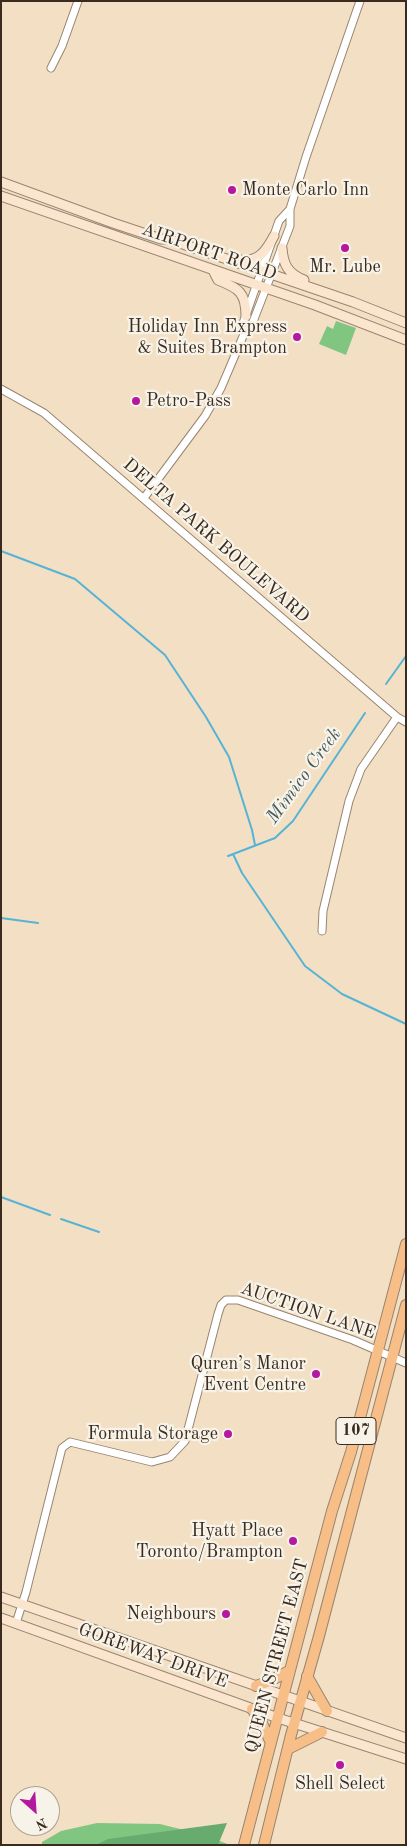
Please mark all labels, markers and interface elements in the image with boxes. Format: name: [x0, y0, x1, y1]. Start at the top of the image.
place label: Monte Carlo Inn: [242, 179, 369, 201]
marker: Monte Carlo Inn: [226, 184, 238, 196]
street label: AIRPORT ROAD: [139, 219, 279, 285]
marker: Mr. Lube: [339, 242, 351, 254]
place label: Mr. Lube: [309, 256, 381, 278]
place label: Holiday Inn Express & Suites Brampton: [128, 316, 287, 358]
marker: Holiday Inn Express & Suites Brampton: [291, 331, 303, 343]
place label: Petro-Pass: [146, 390, 231, 412]
marker: Petro-Pass: [130, 395, 142, 407]
street label: DELTA PARK BOULEVARD: [118, 454, 314, 628]
water label: Mimico Creek: [262, 724, 346, 828]
street label: AUCTION LANE: [238, 1278, 378, 1344]
place label: Quren’s Manor Event Centre: [191, 1353, 306, 1396]
marker: Quren’s Manor Event Centre: [310, 1368, 322, 1380]
road number: 107: [336, 1418, 376, 1444]
place label: Formula Storage: [87, 1423, 218, 1445]
marker: Formula Storage: [222, 1428, 234, 1440]
place label: Hyatt Place Toronto/Brampton: [136, 1520, 283, 1562]
marker: Hyatt Place Toronto/Brampton: [287, 1535, 299, 1547]
street label: QUEEN STREET EAST: [241, 1557, 313, 1755]
place label: Neighbours: [127, 1603, 216, 1625]
marker: Neighbours: [220, 1608, 232, 1620]
street label: GOREWAY DRIVE: [75, 1619, 231, 1693]
marker: Shell Select: [334, 1759, 346, 1771]
place label: Shell Select: [295, 1773, 385, 1795]
north arrow: [10, 1786, 60, 1836]
text: N: [33, 1815, 49, 1832]

